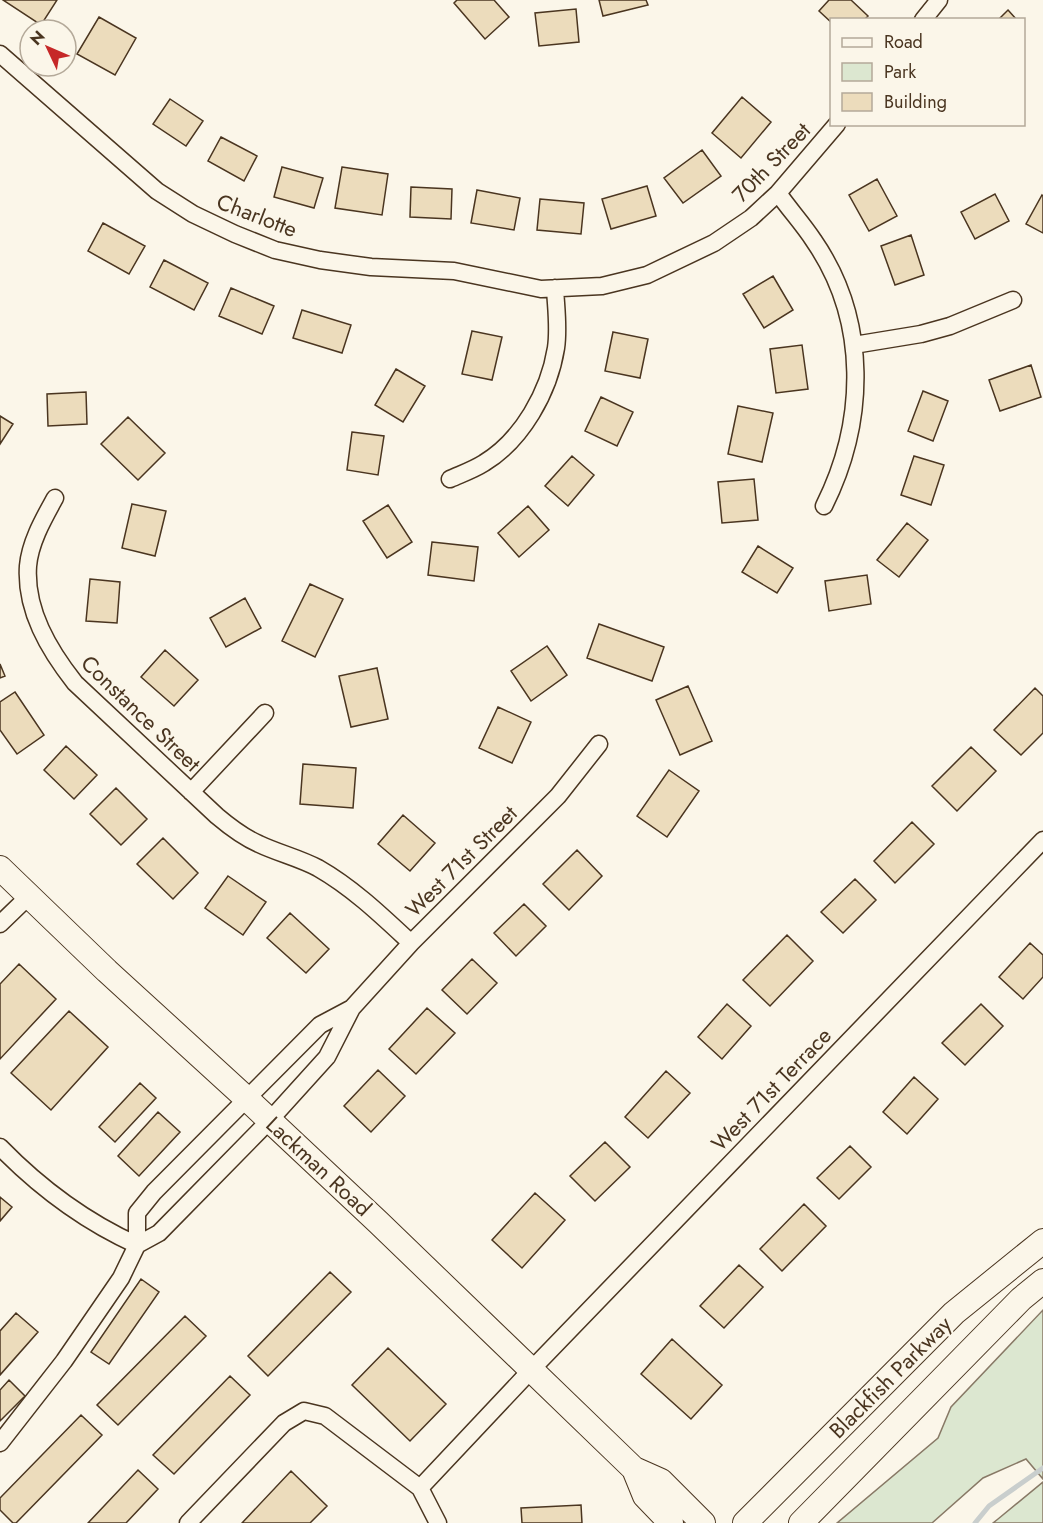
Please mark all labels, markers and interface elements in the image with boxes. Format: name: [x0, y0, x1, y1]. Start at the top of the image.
north arrow: [18, 18, 78, 78]
legend: [830, 18, 1025, 126]
text: N: [25, 25, 50, 50]
text: Road: [884, 29, 923, 55]
text: Park: [884, 59, 916, 85]
text: Building: [884, 89, 947, 115]
street label: 70th Street: [725, 114, 818, 209]
street label: Charlotte: [212, 185, 302, 245]
street label: Constance Street: [74, 647, 209, 779]
street label: West 71st Street: [398, 797, 525, 924]
street label: West 71st Terrace: [704, 1020, 838, 1158]
street label: Lackman Road: [259, 1109, 379, 1223]
street label: Blackfish Parkway: [821, 1308, 959, 1446]

